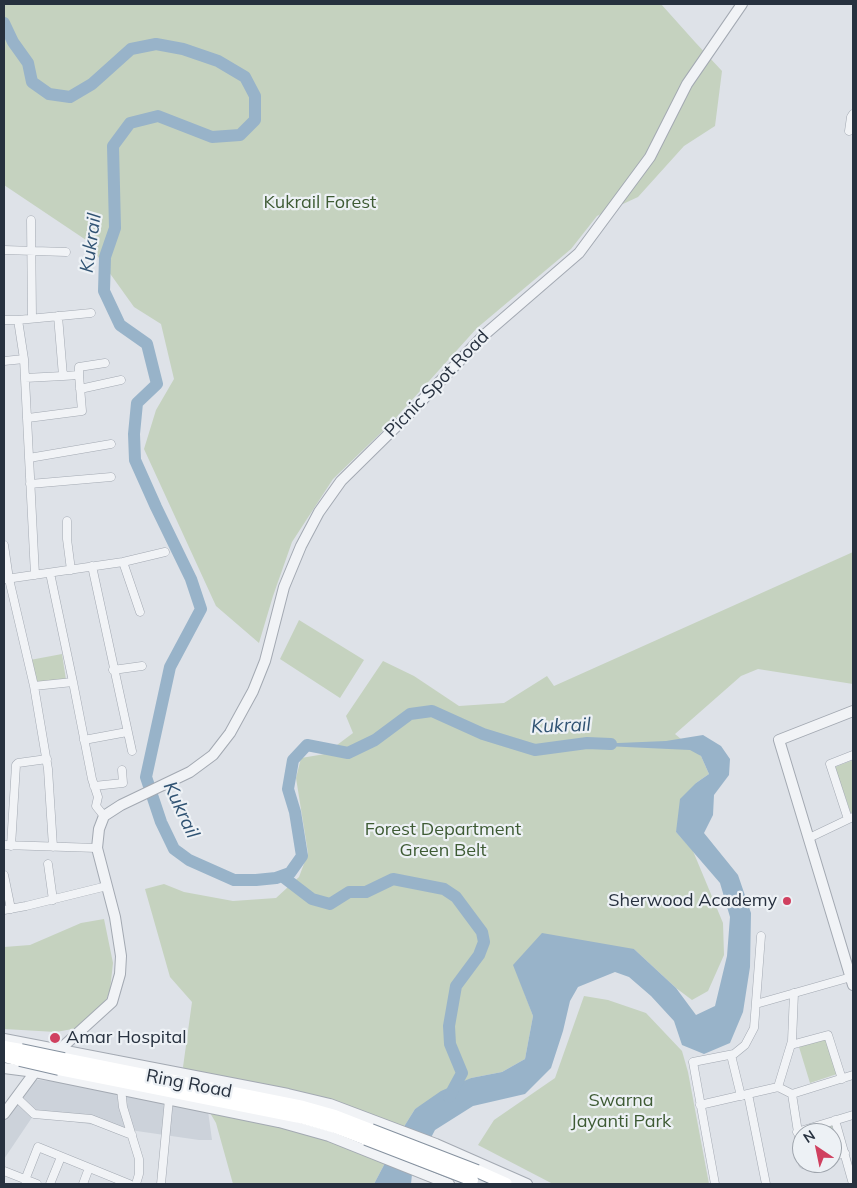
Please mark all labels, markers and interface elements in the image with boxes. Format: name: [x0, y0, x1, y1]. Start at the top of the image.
park label: Kukrail Forest: [264, 192, 376, 214]
water label: Kukrail: [76, 212, 106, 274]
street label: Picnic Spot Road: [380, 326, 494, 442]
water label: Kukrail: [531, 714, 591, 738]
water label: Kukrail: [158, 778, 204, 842]
park label: Forest Department Green Belt: [365, 819, 521, 862]
place label: Sherwood Academy: [608, 890, 777, 912]
marker: Sherwood Academy: [781, 895, 793, 907]
place label: Amar Hospital: [66, 1027, 187, 1049]
marker: Amar Hospital: [48, 1031, 62, 1045]
street label: Ring Road: [144, 1065, 234, 1103]
park label: Swarna Jayanti Park: [571, 1090, 671, 1132]
north arrow: [792, 1123, 842, 1173]
text: N: [800, 1126, 819, 1147]

